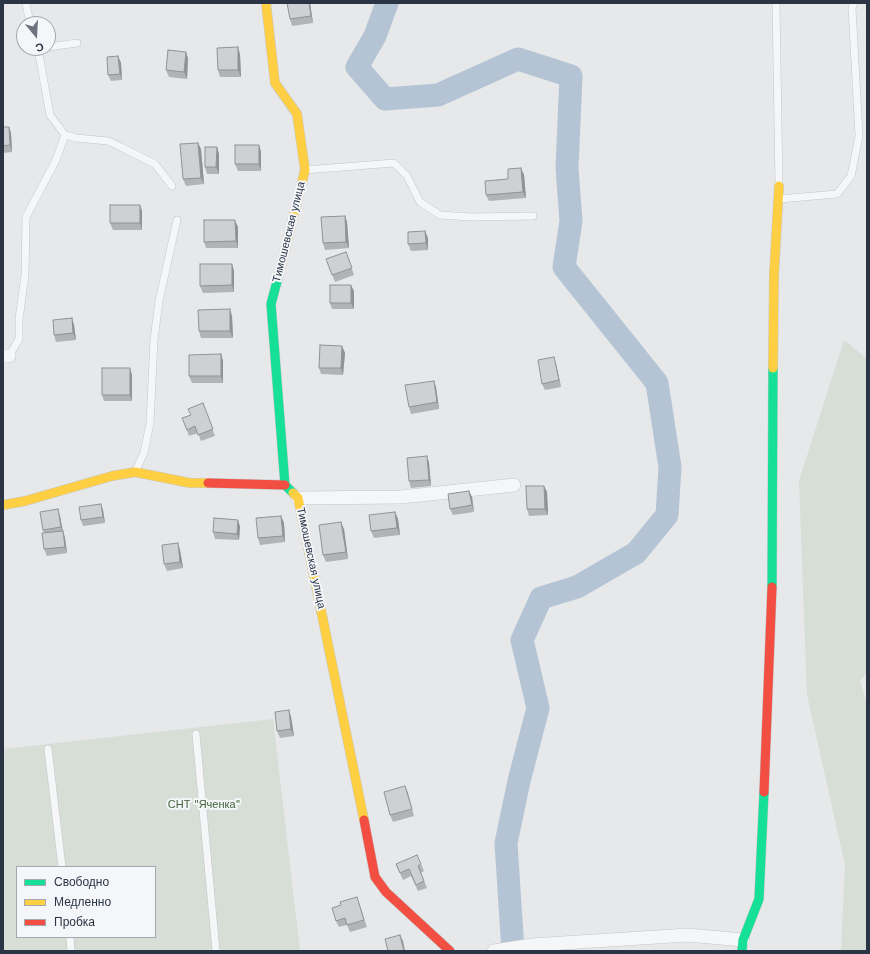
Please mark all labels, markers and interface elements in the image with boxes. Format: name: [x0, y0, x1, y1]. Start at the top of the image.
north arrow: [16, 16, 56, 56]
text: С: [34, 40, 45, 54]
street label: Тимошевская улица: [270, 180, 308, 284]
street label: Тимошевская улица: [294, 506, 328, 610]
park label: СНТ "Яченка": [168, 798, 240, 812]
legend: [16, 866, 156, 938]
text: Свободно: [54, 875, 109, 889]
text: Медленно: [54, 895, 111, 909]
text: Пробка: [54, 915, 95, 929]

